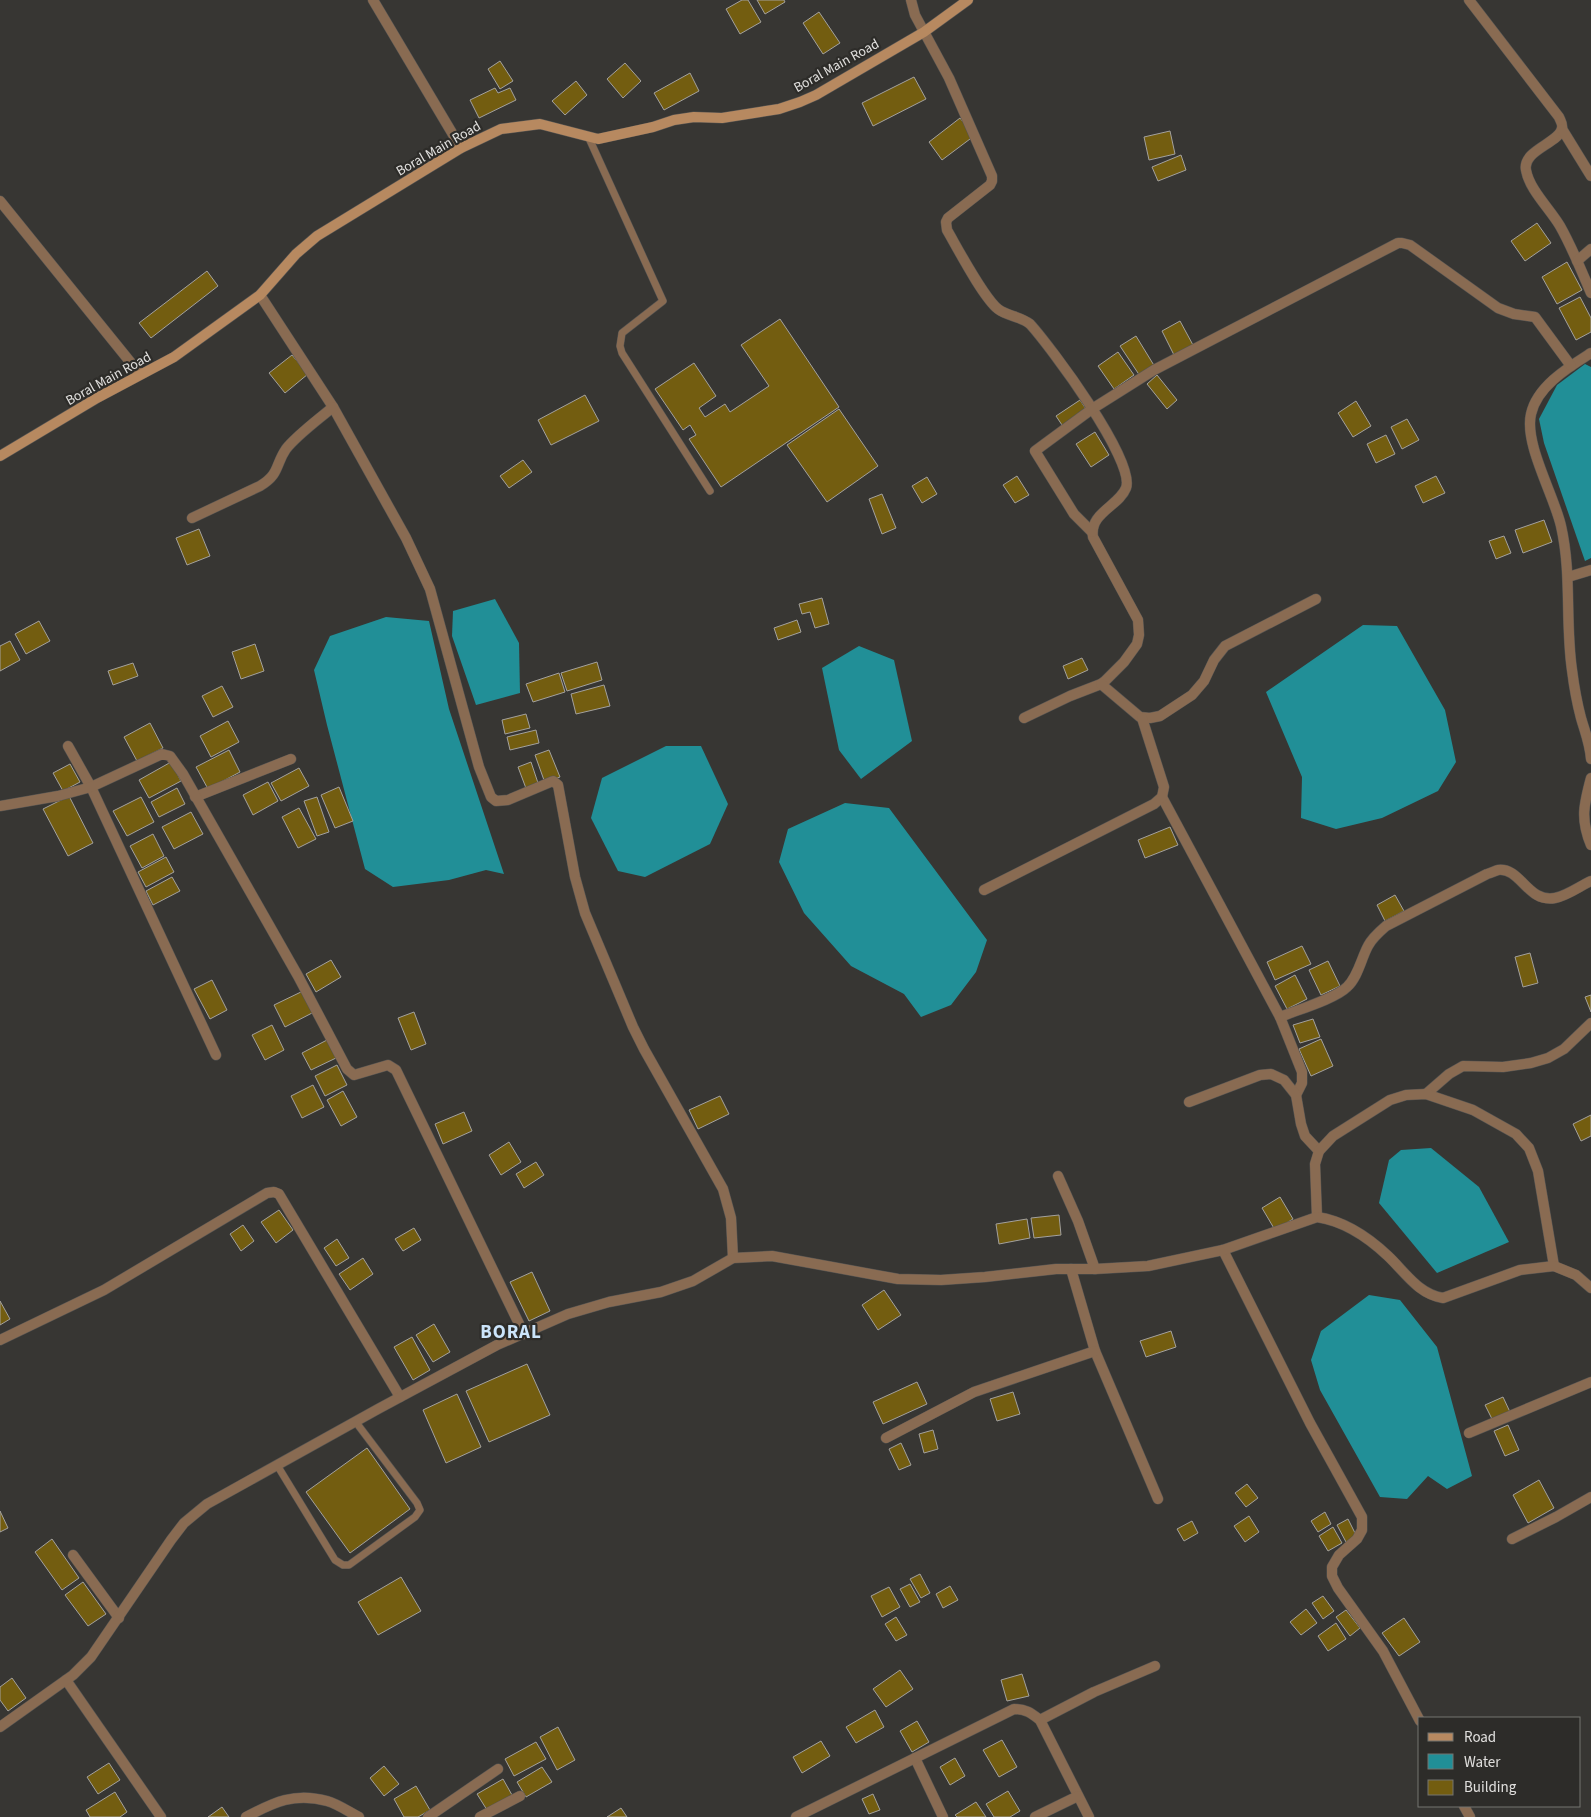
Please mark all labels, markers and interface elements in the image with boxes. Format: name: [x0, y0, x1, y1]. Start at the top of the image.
street label: Boral Main Road: [790, 34, 883, 98]
street label: Boral Main Road: [392, 116, 485, 181]
street label: Boral Main Road: [62, 347, 155, 411]
district label: BORAL: [480, 1319, 542, 1346]
legend: [1418, 1717, 1581, 1807]
text: Road: [1464, 1727, 1496, 1748]
text: Water: [1464, 1752, 1501, 1773]
text: Building: [1464, 1777, 1517, 1798]

